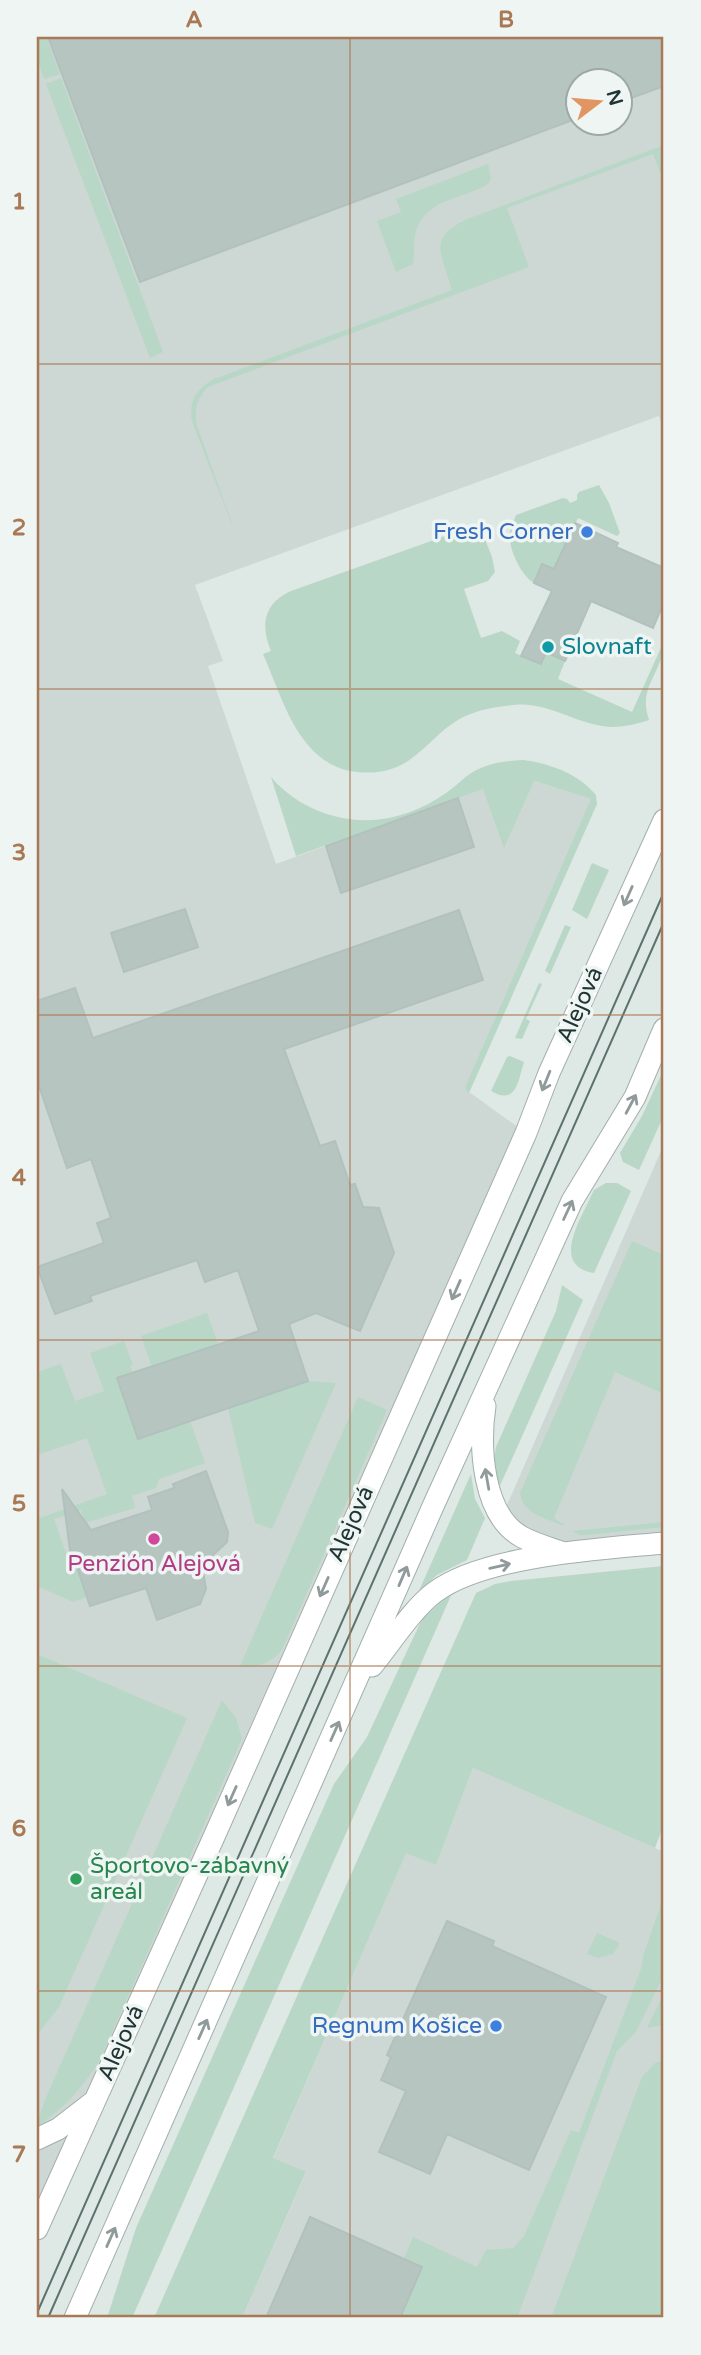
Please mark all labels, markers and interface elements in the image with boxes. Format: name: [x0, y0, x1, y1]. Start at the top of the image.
text: A: [185, 6, 203, 34]
text: B: [498, 6, 514, 34]
north arrow: [564, 66, 634, 136]
text: N: [602, 87, 627, 108]
text: 1: [12, 188, 26, 216]
text: 2: [12, 514, 26, 542]
place label: Fresh Corner: [433, 518, 573, 546]
marker: Fresh Corner: [579, 524, 595, 540]
place label: Slovnaft: [562, 633, 652, 661]
marker: Slovnaft: [540, 639, 556, 655]
text: 3: [12, 839, 26, 867]
one-way arrow: [621, 885, 634, 907]
street label: Alejová: [551, 963, 609, 1047]
one-way arrow: [539, 1070, 552, 1092]
one-way arrow: [624, 1094, 638, 1115]
text: 4: [12, 1164, 27, 1192]
one-way arrow: [562, 1200, 575, 1221]
one-way arrow: [449, 1279, 462, 1300]
one-way arrow: [480, 1468, 493, 1491]
street label: Alejová: [322, 1482, 380, 1566]
text: 5: [12, 1490, 26, 1518]
marker: Penzión Alejová: [146, 1531, 162, 1547]
place label: Penzión Alejová: [67, 1550, 241, 1578]
one-way arrow: [488, 1559, 510, 1572]
one-way arrow: [398, 1566, 411, 1587]
one-way arrow: [317, 1576, 330, 1598]
one-way arrow: [329, 1721, 342, 1743]
one-way arrow: [225, 1784, 238, 1806]
text: 6: [12, 1815, 26, 1843]
place label: Športovo-zábavný areál: [90, 1852, 289, 1906]
marker: Športovo-zábavný areál: [68, 1871, 84, 1887]
street label: Alejová: [92, 2001, 150, 2085]
place label: Regnum Košice: [312, 2012, 482, 2040]
marker: Regnum Košice: [488, 2018, 504, 2034]
one-way arrow: [197, 2019, 210, 2040]
text: 7: [12, 2141, 26, 2169]
one-way arrow: [105, 2227, 118, 2248]

